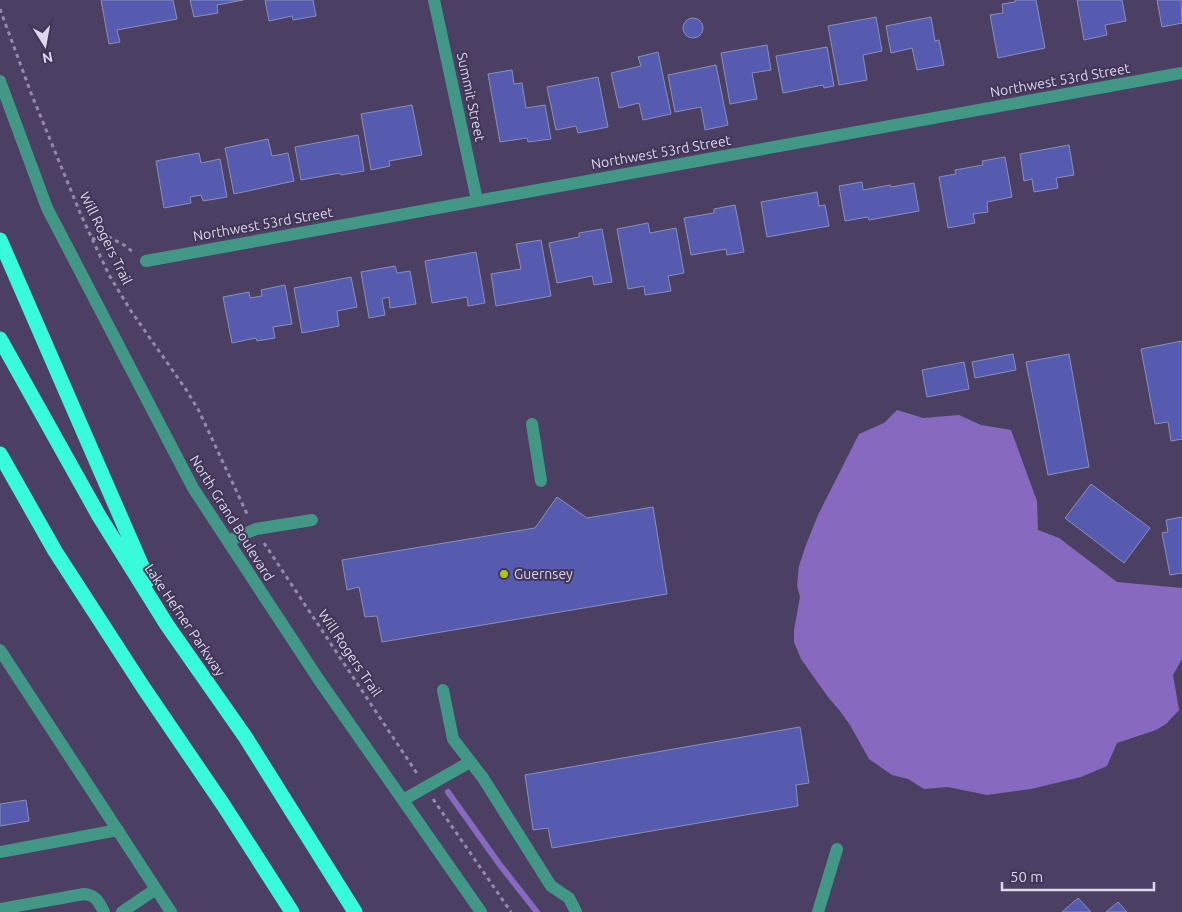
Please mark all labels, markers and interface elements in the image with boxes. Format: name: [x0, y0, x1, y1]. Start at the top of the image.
north arrow: [20, 20, 70, 70]
text: N: [41, 49, 54, 67]
street label: Summit Street: [454, 51, 488, 143]
street label: Northwest 53rd Street: [989, 60, 1132, 100]
street label: Northwest 53rd Street: [590, 132, 733, 172]
street label: Will Rogers Trail: [77, 189, 136, 287]
street label: Northwest 53rd Street: [192, 204, 335, 244]
street label: North Grand Boulevard: [187, 452, 277, 584]
street label: Lake Hefner Parkway: [142, 561, 229, 679]
place label: Guernsey: [514, 566, 573, 582]
marker: Guernsey: [498, 568, 510, 580]
street label: Will Rogers Trail: [315, 607, 385, 700]
scale bar: [1002, 860, 1154, 892]
text: 50 m: [1010, 868, 1043, 885]

